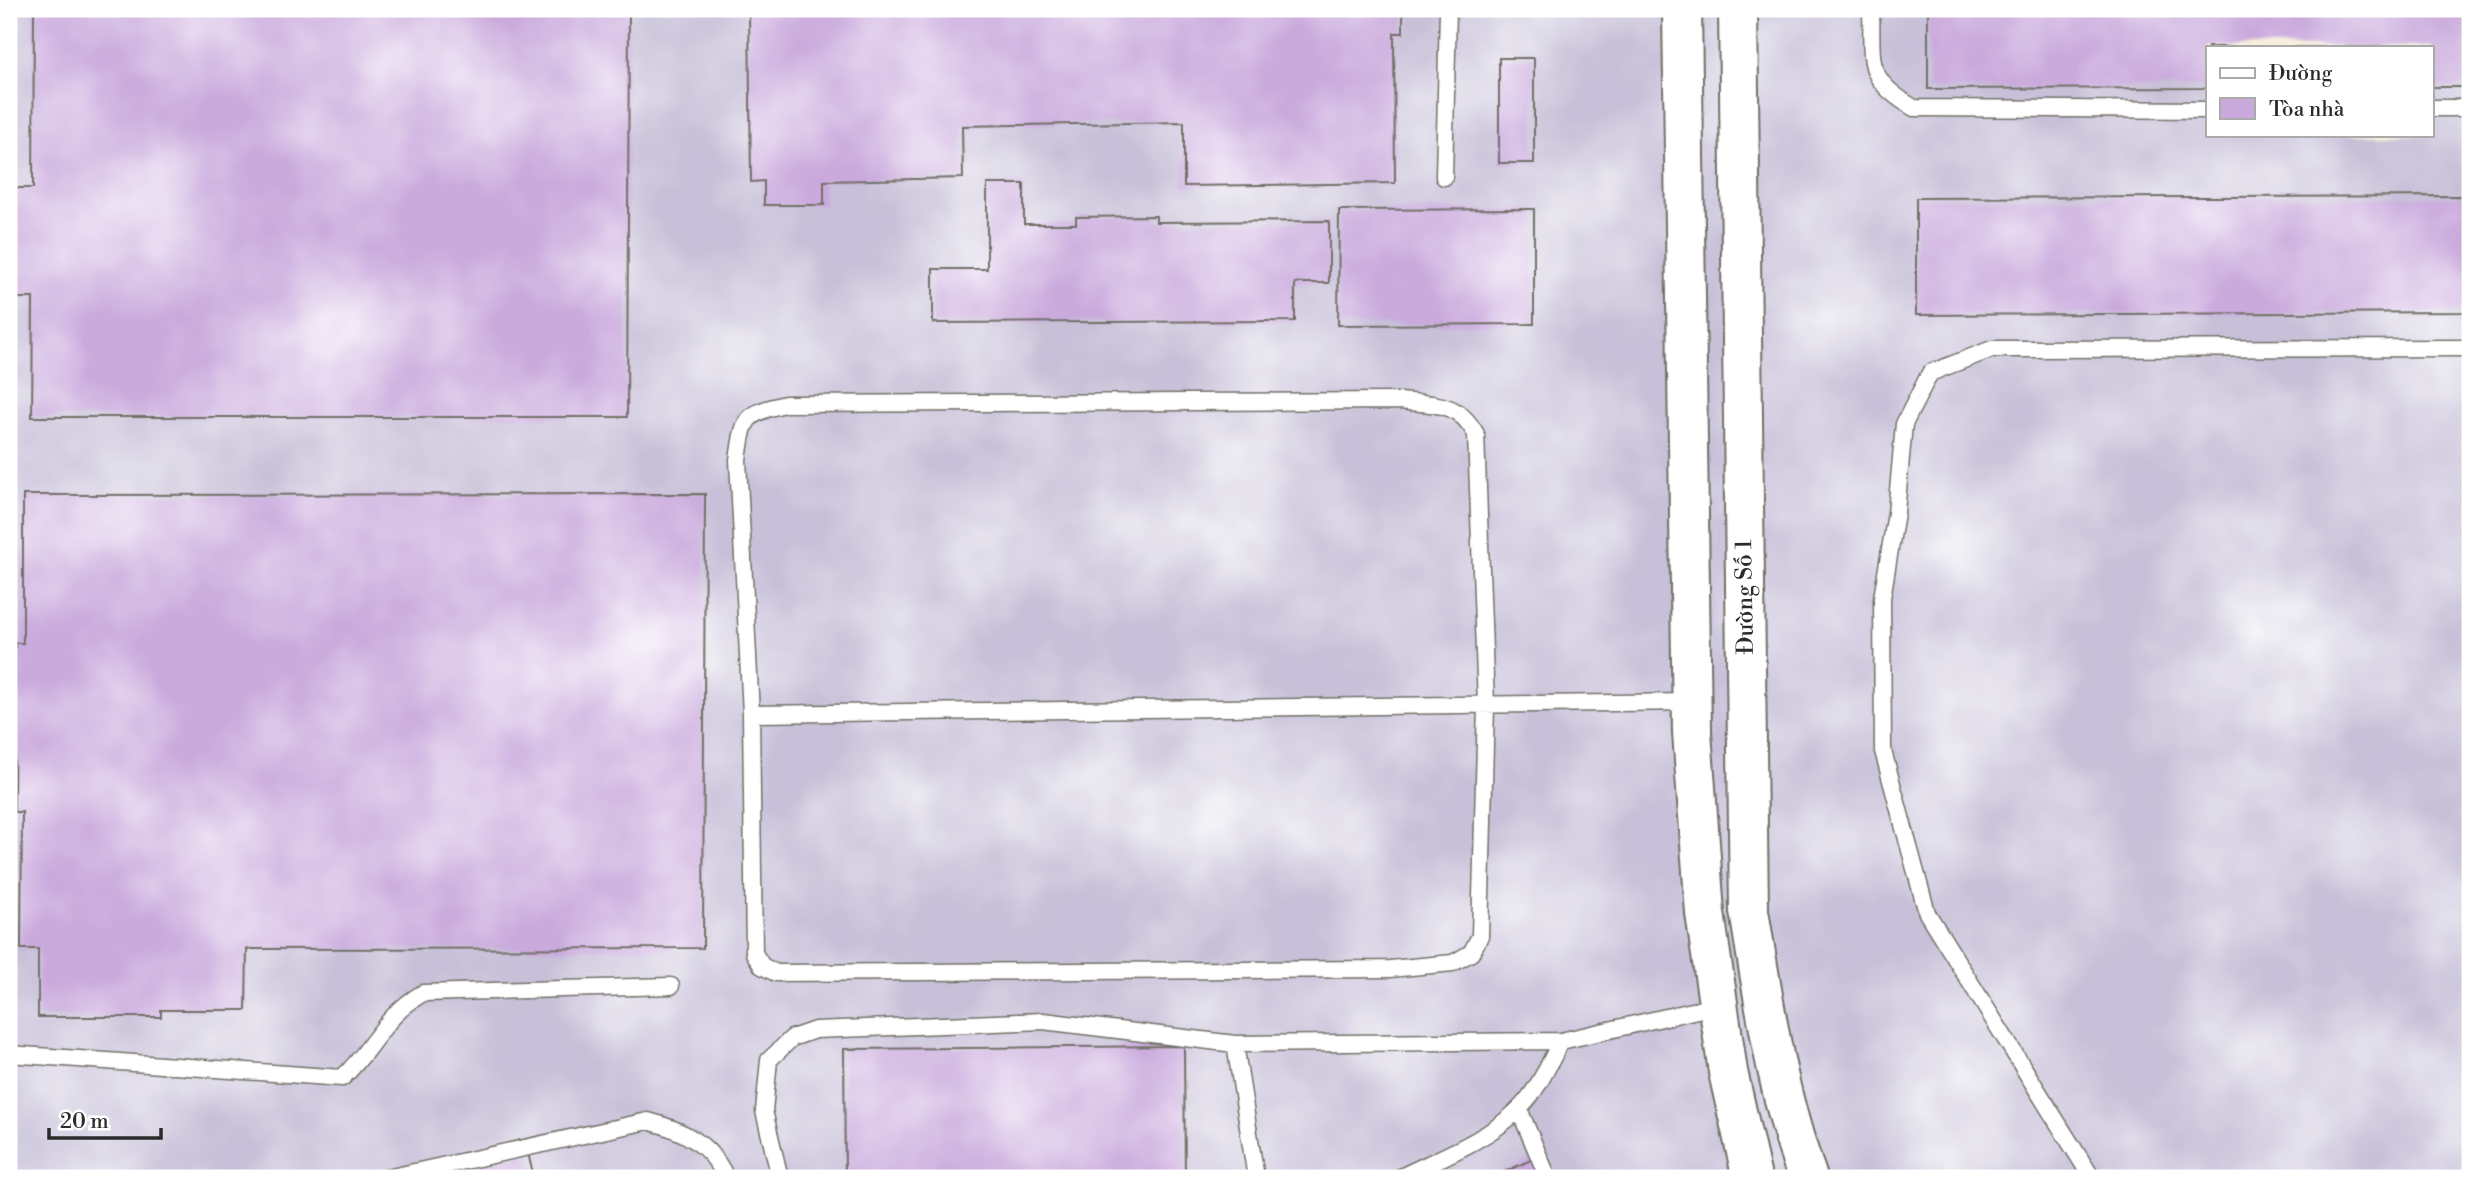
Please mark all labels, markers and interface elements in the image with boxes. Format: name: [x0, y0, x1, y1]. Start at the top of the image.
legend: [2206, 46, 2434, 136]
text: Đường: [2269, 61, 2333, 87]
text: Tòa nhà: [2269, 97, 2345, 123]
street label: Đường Số 1: [1730, 539, 1760, 655]
scale bar: [49, 1096, 161, 1140]
text: 20 m: [60, 1109, 109, 1135]

